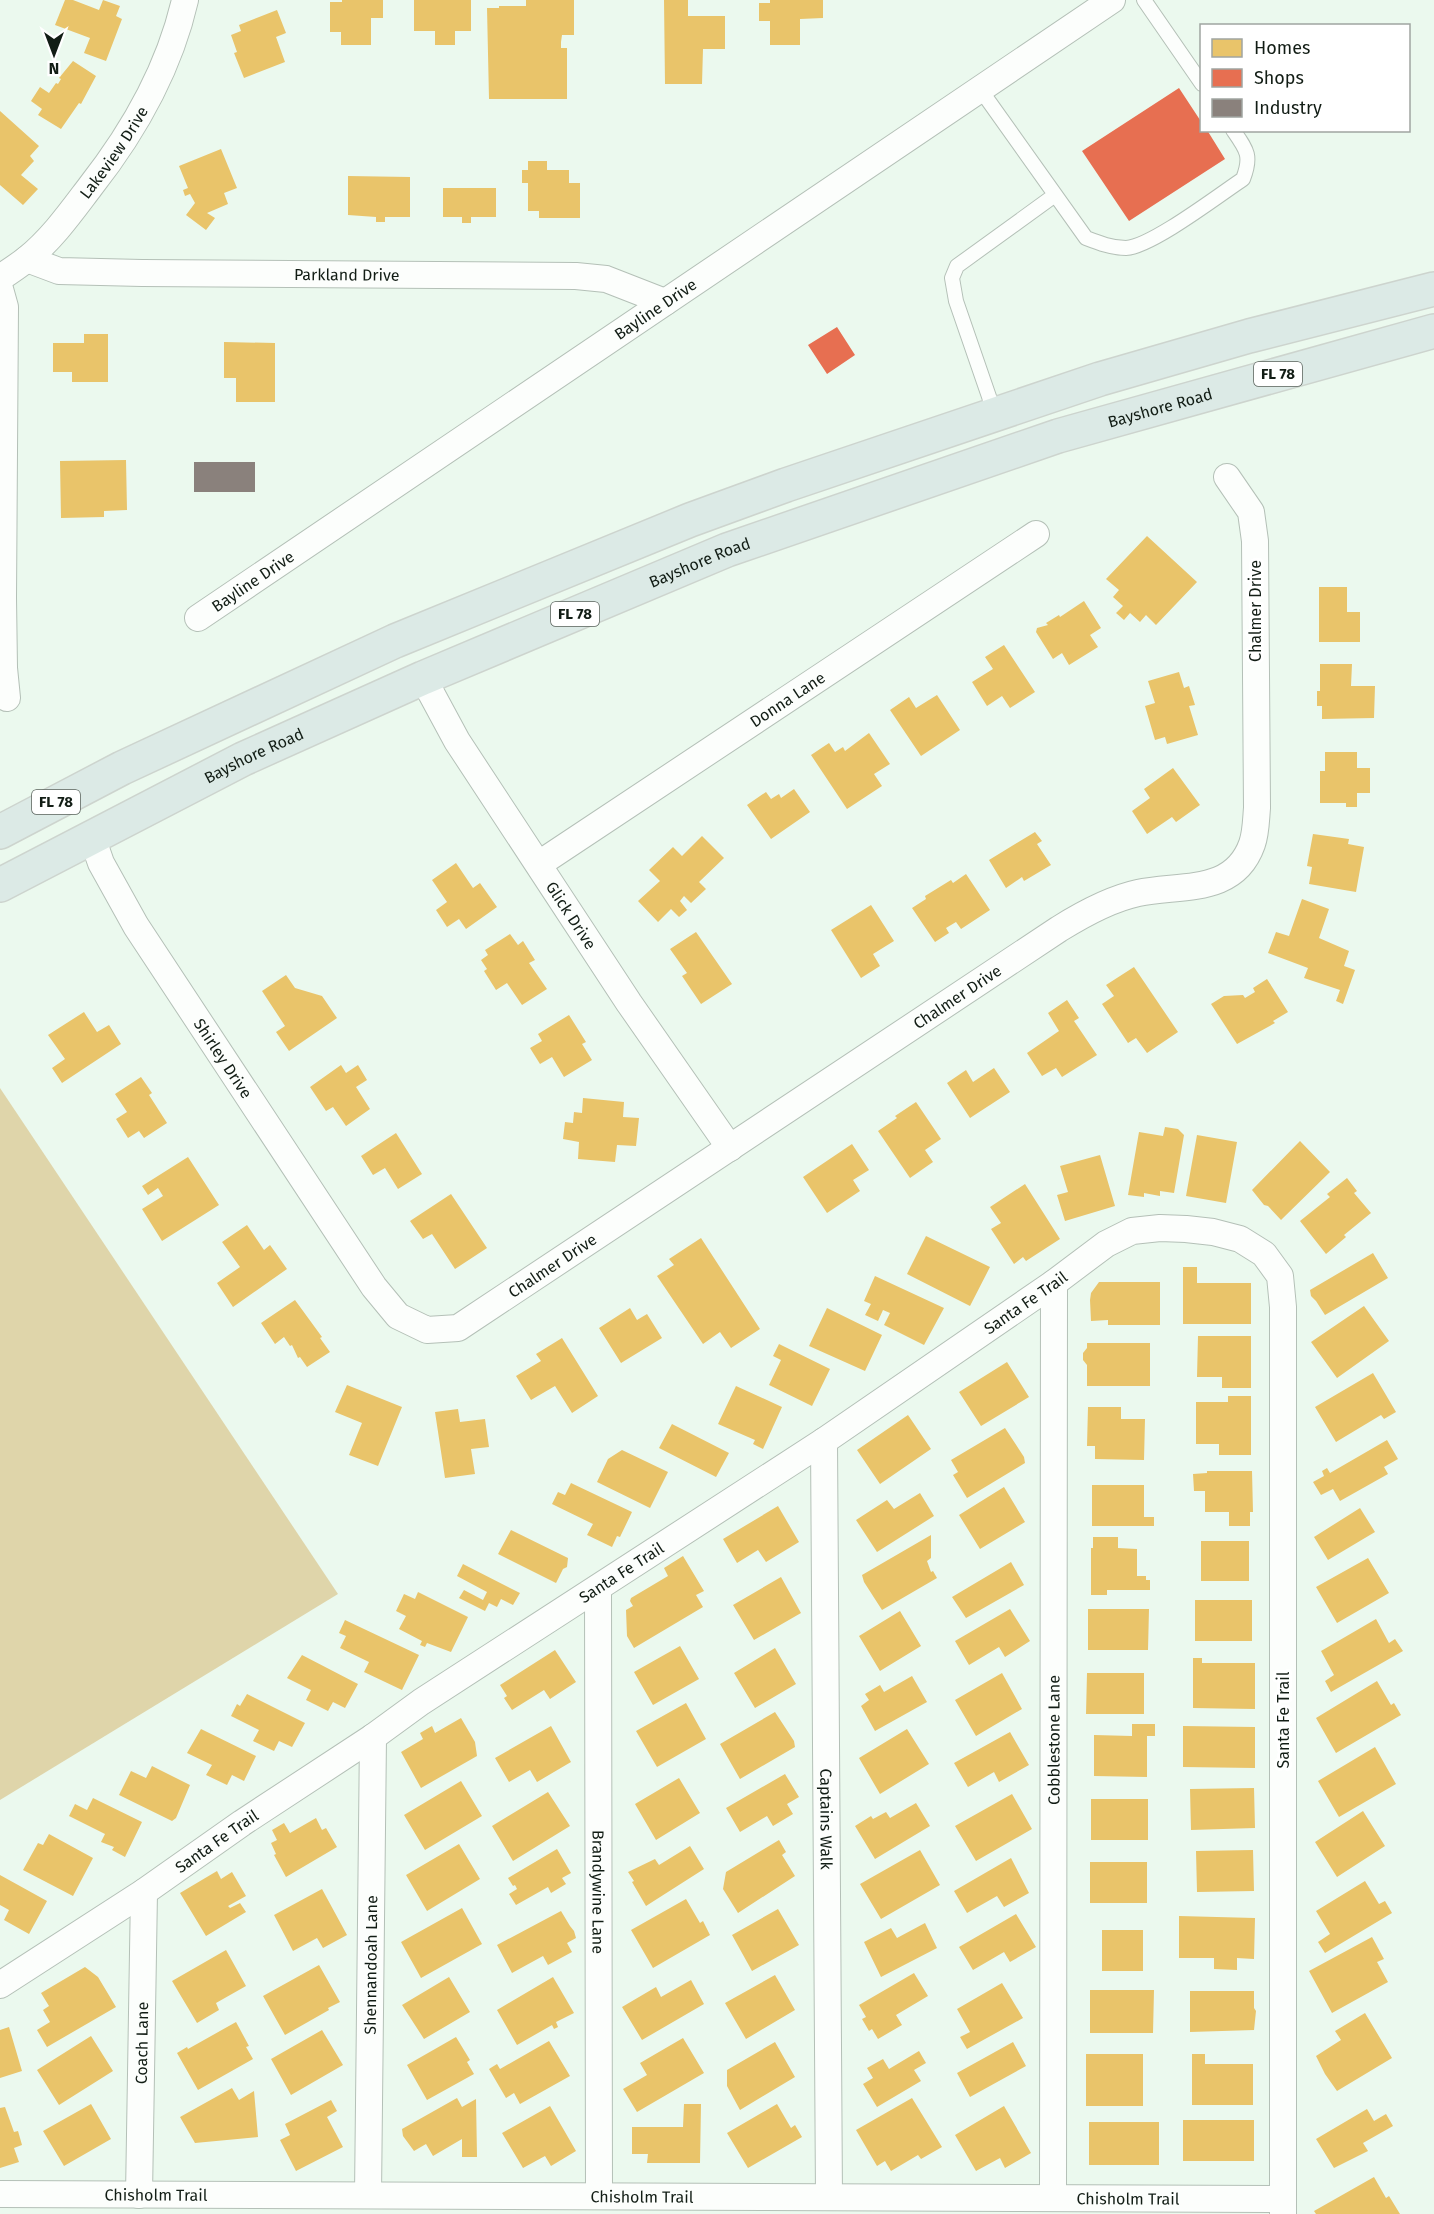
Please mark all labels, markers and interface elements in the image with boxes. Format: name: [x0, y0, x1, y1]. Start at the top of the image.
north arrow: [24, 24, 84, 84]
legend: [1200, 24, 1410, 132]
text: Homes: [1254, 37, 1310, 59]
text: N: [49, 59, 59, 78]
text: Shops: [1254, 67, 1304, 89]
text: Industry: [1254, 97, 1322, 119]
street label: Lakeview Drive: [75, 103, 152, 202]
street label: Parkland Drive: [294, 265, 400, 284]
street label: Bayline Drive: [611, 274, 700, 343]
road number: FL 78: [1254, 362, 1302, 386]
street label: Bayshore Road: [1106, 384, 1215, 431]
street label: Bayshore Road: [646, 533, 753, 591]
street label: Bayline Drive: [208, 546, 297, 616]
street label: Chalmer Drive: [1246, 560, 1265, 662]
road number: FL 78: [551, 602, 599, 626]
street label: Donna Lane: [746, 667, 828, 731]
street label: Bayshore Road: [201, 724, 306, 787]
road number: FL 78: [32, 790, 80, 814]
street label: Glick Drive: [542, 878, 600, 953]
street label: Chalmer Drive: [909, 961, 1005, 1033]
street label: Shirley Drive: [190, 1015, 256, 1102]
street label: Chalmer Drive: [505, 1229, 600, 1302]
street label: Santa Fe Trail: [980, 1267, 1071, 1338]
street label: Santa Fe Trail: [575, 1538, 667, 1607]
street label: Santa Fe Trail: [1274, 1671, 1293, 1768]
street label: Cobblestone Lane: [1044, 1675, 1063, 1805]
street label: Captains Walk: [817, 1768, 836, 1870]
street label: Santa Fe Trail: [171, 1805, 262, 1877]
street label: Brandywine Lane: [589, 1830, 608, 1954]
street label: Shennandoah Lane: [360, 1895, 381, 2035]
street label: Coach Lane: [131, 2002, 152, 2084]
street label: Chisholm Trail: [104, 2185, 208, 2204]
street label: Chisholm Trail: [590, 2187, 694, 2206]
street label: Chisholm Trail: [1076, 2189, 1180, 2208]

